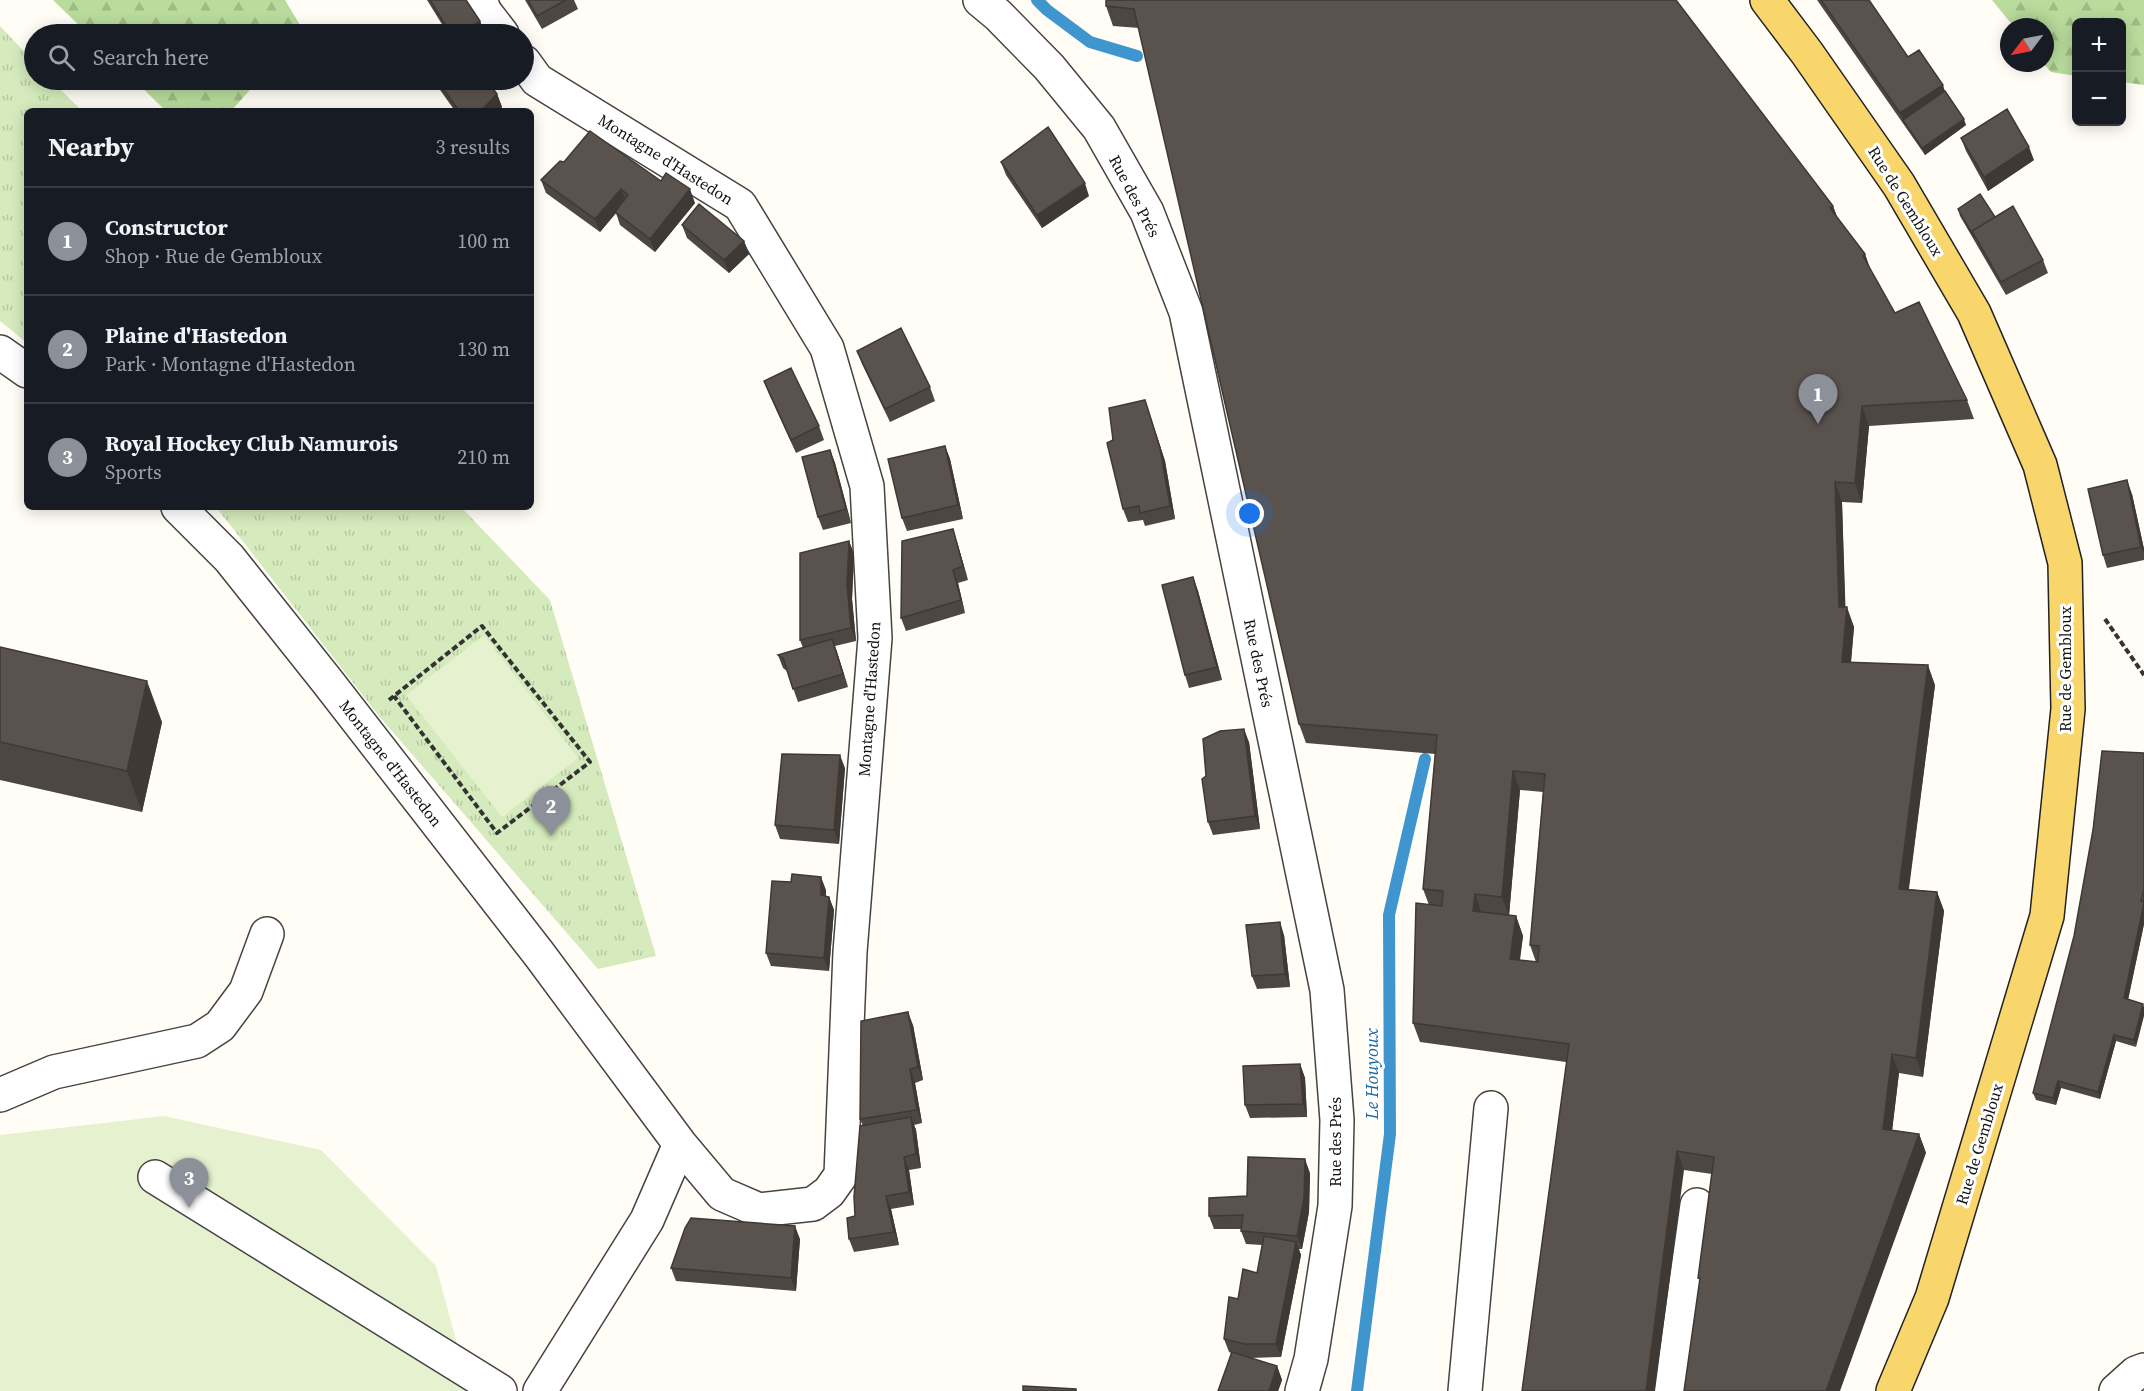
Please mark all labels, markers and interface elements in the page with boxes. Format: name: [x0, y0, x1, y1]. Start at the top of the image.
north arrow: [2000, 18, 2054, 72]
map controls: [2072, 18, 2126, 126]
button: +: [2072, 18, 2126, 72]
search box: [24, 24, 534, 90]
icon: search: [45, 41, 78, 74]
text: Search here: [93, 42, 209, 72]
button: −: [2072, 72, 2126, 126]
street label: Montagne d'Hastedon: [594, 108, 738, 210]
text: Nearby: [48, 129, 134, 165]
text: 3 results: [435, 133, 510, 161]
street label: Rue de Gembloux: [1863, 142, 1949, 261]
street label: Rue des Prés: [1104, 151, 1166, 241]
text: Constructor: [105, 212, 228, 242]
text: 1: [62, 227, 73, 255]
text: 100 m: [457, 227, 510, 255]
text: Shop · Rue de Gembloux: [105, 242, 322, 270]
text: Plaine d'Hastedon: [105, 320, 288, 350]
text: 2: [62, 335, 73, 363]
text: 130 m: [457, 335, 510, 363]
text: Park · Montagne d'Hastedon: [105, 350, 356, 378]
pin: 1: [1798, 374, 1838, 424]
text: Royal Hockey Club Namurois: [105, 428, 398, 458]
text: 3: [62, 443, 73, 471]
text: 210 m: [457, 443, 510, 471]
text: Sports: [105, 458, 162, 486]
your location: [1235, 499, 1264, 528]
street label: Rue de Gembloux: [2054, 605, 2076, 732]
street label: Rue des Prés: [1239, 617, 1279, 709]
street label: Montagne d'Hastedon: [853, 620, 885, 777]
street label: Montagne d'Hastedon: [334, 695, 448, 831]
pin: 2: [532, 786, 570, 836]
water label: Le Houyoux: [1359, 1028, 1384, 1121]
street label: Rue de Gembloux: [1950, 1080, 2008, 1207]
street label: Rue des Prés: [1324, 1097, 1346, 1187]
pin: 3: [170, 1158, 208, 1208]

